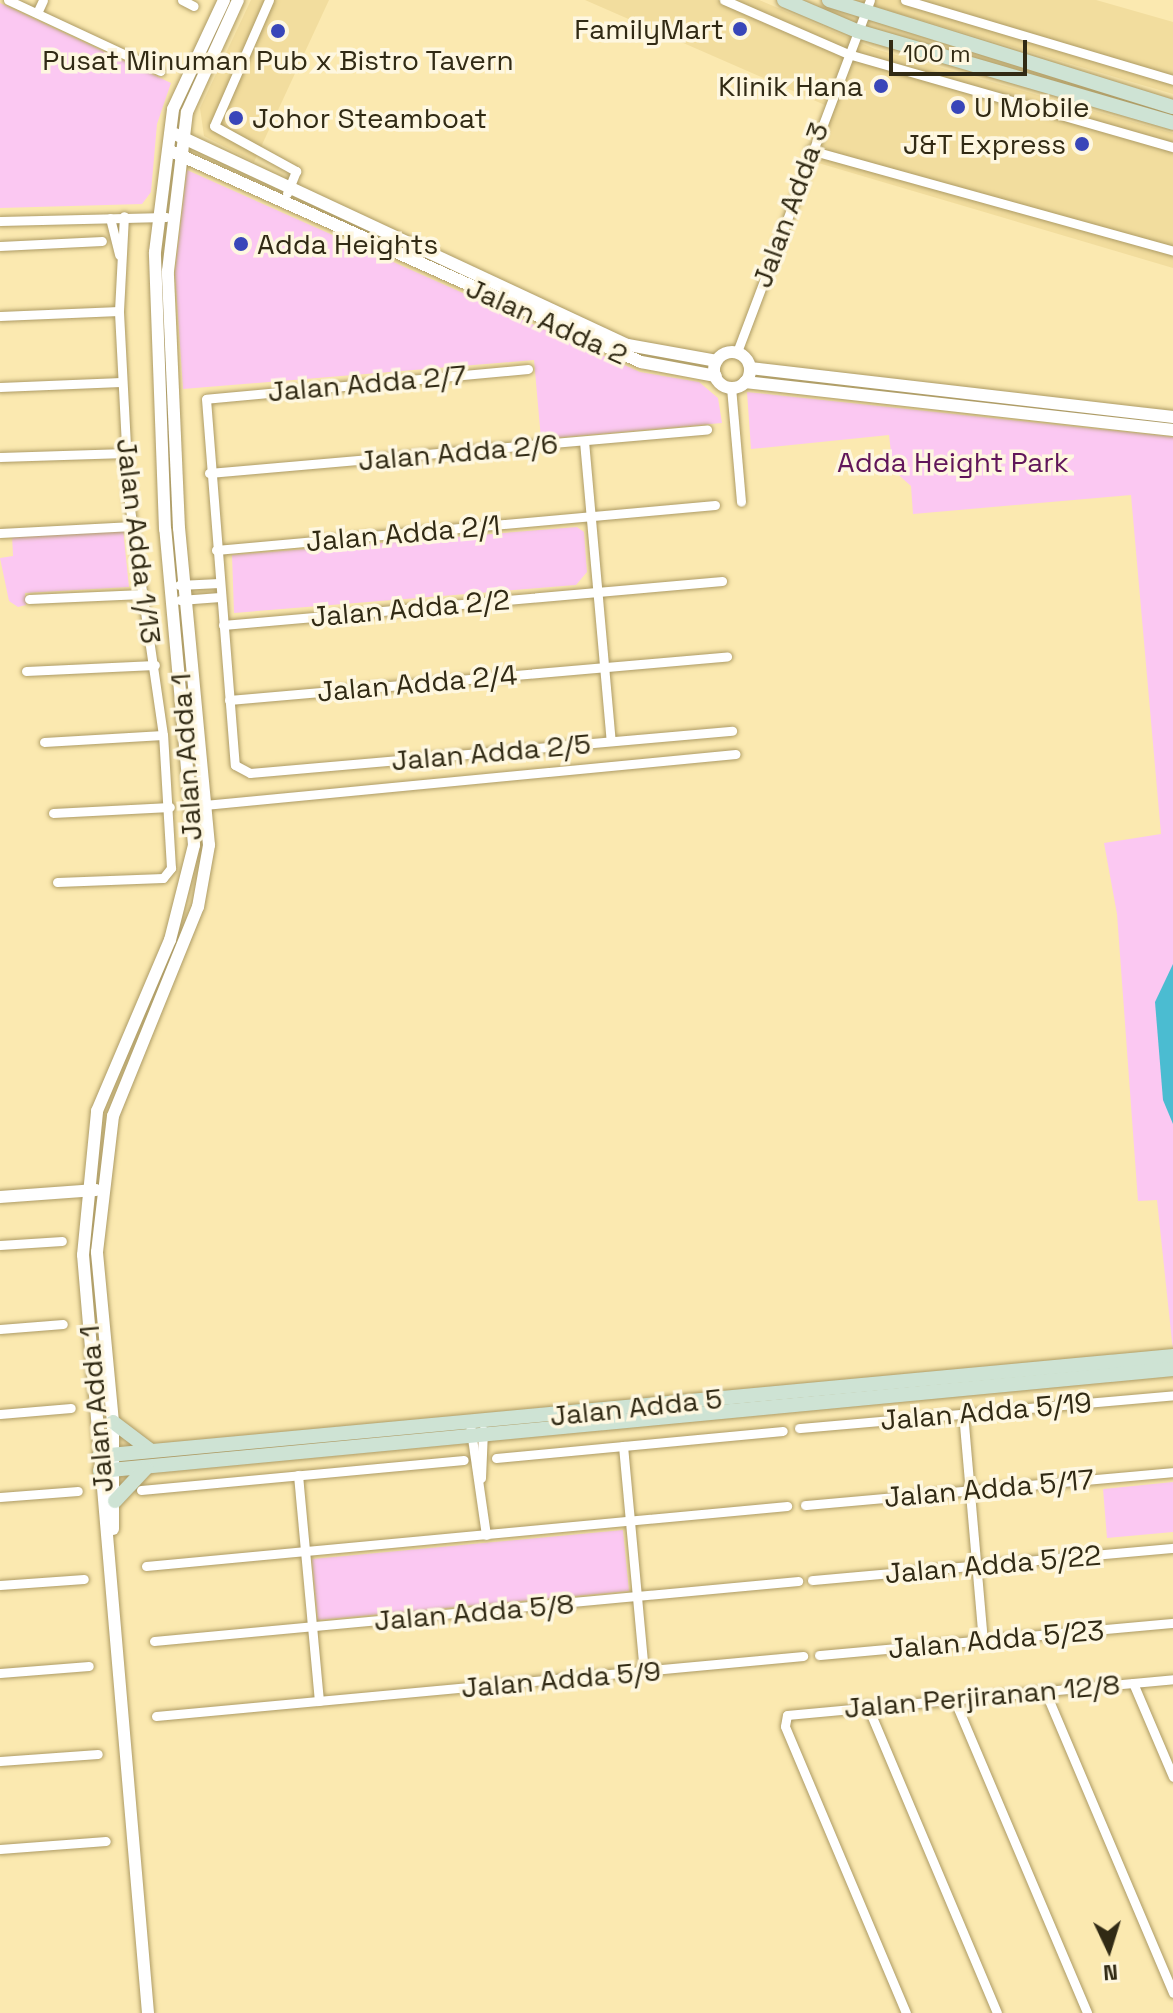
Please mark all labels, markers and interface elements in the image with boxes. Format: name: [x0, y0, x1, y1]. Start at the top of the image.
place label: FamilyMart: [574, 12, 724, 46]
marker: FamilyMart: [731, 20, 749, 38]
marker: Pusat Minuman Pub x Bistro Tavern: [269, 22, 287, 40]
scale bar: [893, 24, 1031, 74]
text: 100 m: [903, 38, 971, 69]
place label: Pusat Minuman Pub x Bistro Tavern: [42, 43, 514, 77]
place label: Klinik Hana: [718, 69, 863, 103]
marker: Klinik Hana: [870, 75, 892, 97]
place label: U Mobile: [974, 90, 1090, 124]
marker: U Mobile: [949, 98, 967, 116]
place label: Johor Steamboat: [252, 101, 487, 135]
marker: Johor Steamboat: [227, 109, 245, 127]
street label: Jalan Adda 3: [745, 118, 835, 292]
place label: J&T Express: [902, 127, 1066, 161]
marker: J&T Express: [1073, 135, 1091, 153]
place label: Adda Heights: [257, 227, 438, 261]
marker: Adda Heights: [232, 235, 250, 253]
street label: Jalan Adda 2: [461, 270, 633, 372]
street label: Jalan Adda 2/7: [266, 358, 468, 408]
street label: Jalan Adda 2/6: [357, 427, 559, 477]
street label: Jalan Adda 1/13: [110, 436, 168, 646]
park label: Adda Height Park: [837, 445, 1069, 479]
street label: Jalan Adda 2/1: [304, 508, 502, 558]
street label: Jalan Adda 2/2: [309, 583, 511, 633]
street label: Jalan Adda 2/4: [315, 658, 519, 708]
street label: Jalan Adda 1: [163, 672, 209, 842]
street label: Jalan Adda 2/5: [390, 727, 592, 777]
street label: Jalan Adda 1: [72, 1324, 120, 1494]
street label: Jalan Adda 5: [548, 1381, 724, 1433]
street label: Jalan Adda 5/19: [879, 1385, 1093, 1437]
street label: Jalan Adda 5/17: [882, 1462, 1096, 1514]
street label: Jalan Adda 5/22: [883, 1538, 1103, 1590]
street label: Jalan Adda 5/8: [372, 1587, 576, 1637]
street label: Jalan Adda 5/23: [886, 1613, 1106, 1665]
street label: Jalan Adda 5/9: [460, 1654, 662, 1704]
street label: Jalan Perjiranan 12/8: [843, 1667, 1121, 1725]
north arrow: [1069, 1909, 1149, 1989]
text: N: [1102, 1958, 1119, 1987]

